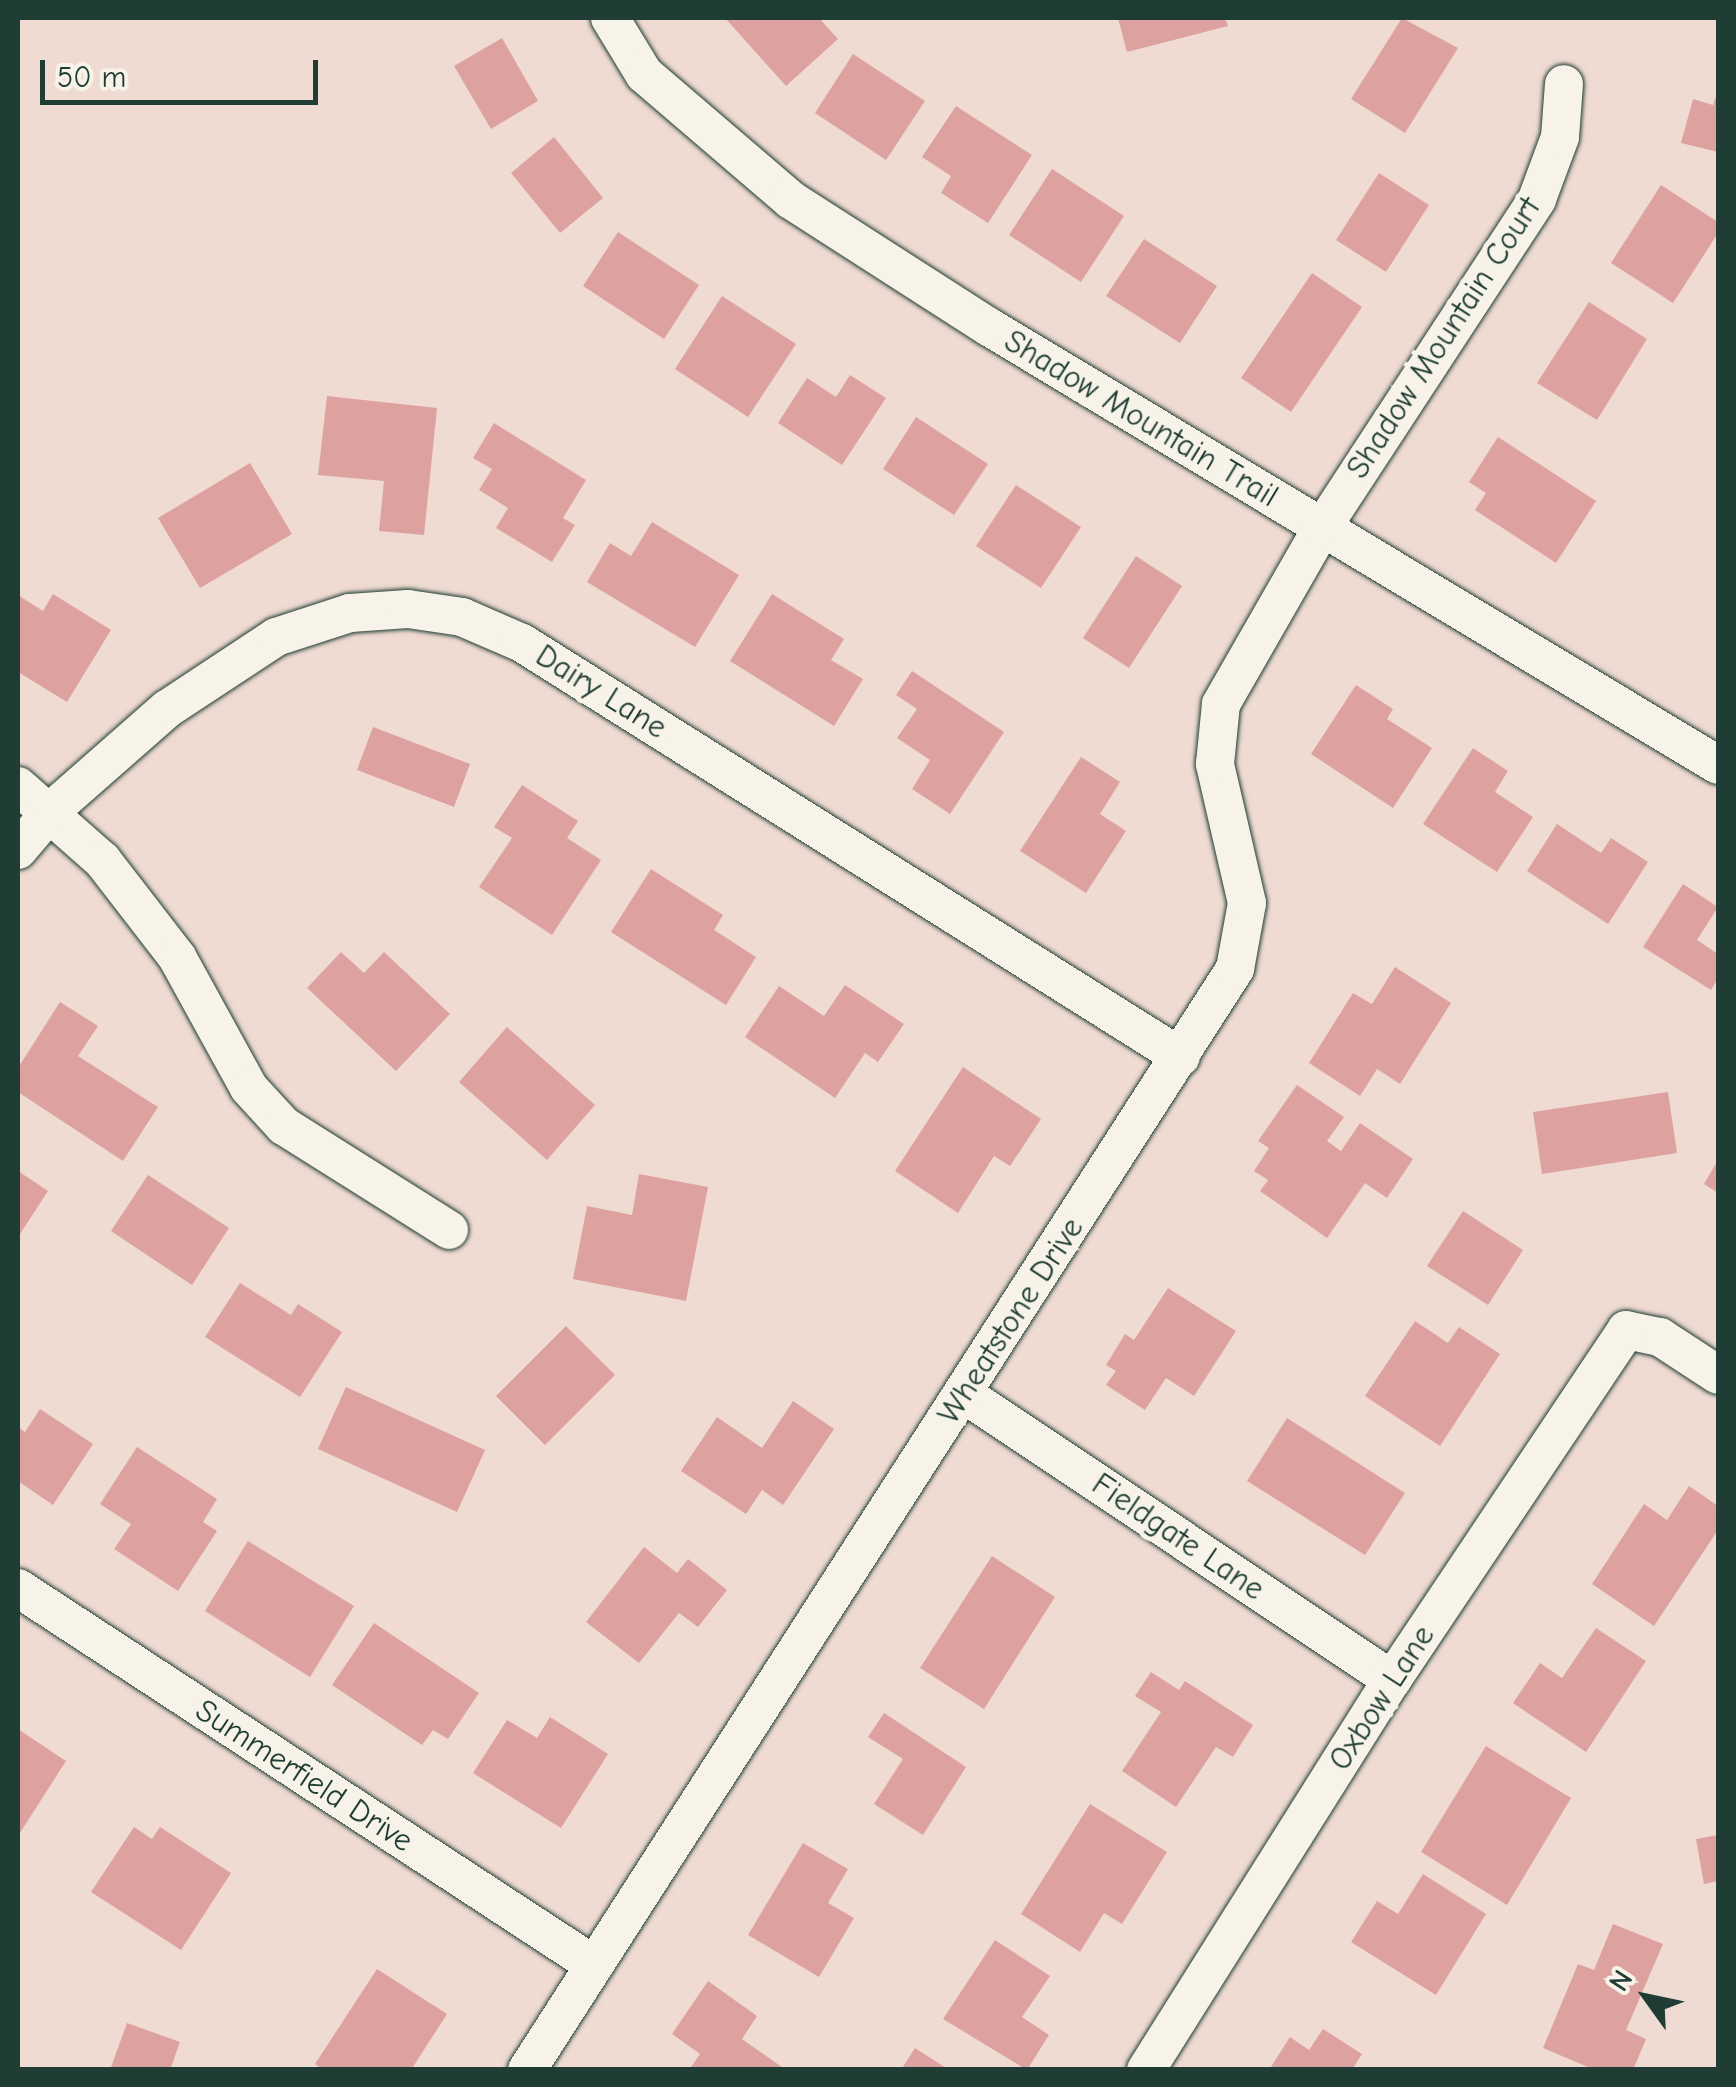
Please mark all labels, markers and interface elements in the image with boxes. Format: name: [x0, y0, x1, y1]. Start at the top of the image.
scale bar: [45, 40, 322, 102]
text: 50 m: [57, 60, 126, 95]
street label: Shadow Mountain Court: [1339, 190, 1549, 486]
street label: Shadow Mountain Trail: [997, 322, 1285, 516]
street label: Dairy Lane: [528, 637, 674, 747]
street label: Wheatstone Drive: [930, 1211, 1092, 1431]
street label: Fieldgate Lane: [1084, 1465, 1272, 1609]
street label: Oxbow Lane: [1321, 1618, 1443, 1778]
street label: Summerfield Drive: [188, 1691, 420, 1861]
north arrow: [1596, 1947, 1696, 2047]
text: N: [1602, 1964, 1639, 1997]

